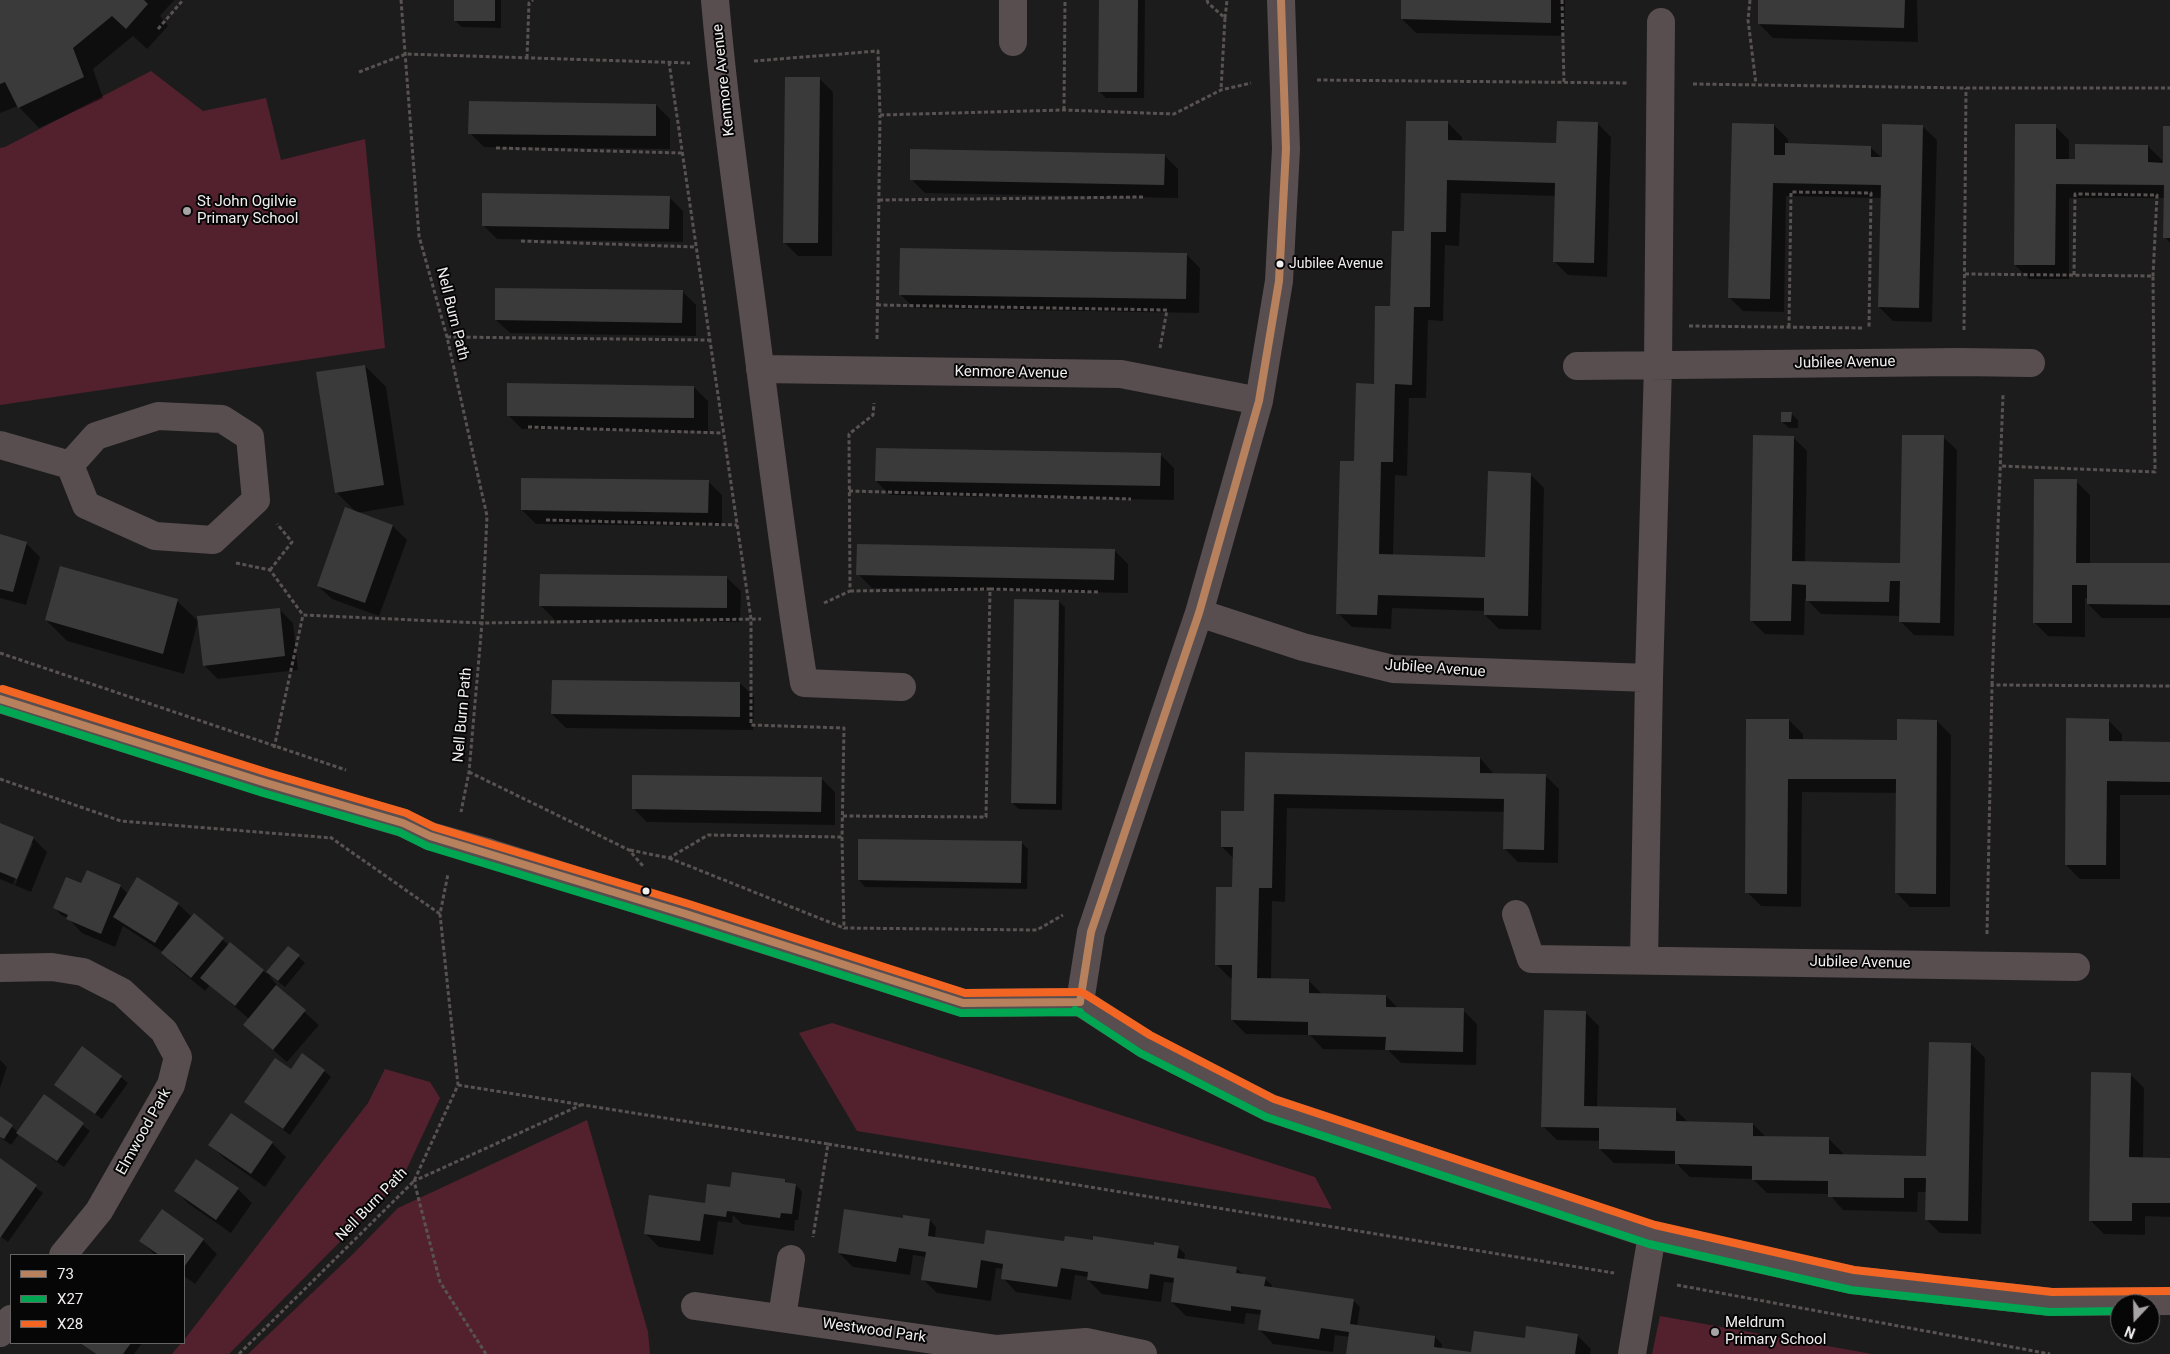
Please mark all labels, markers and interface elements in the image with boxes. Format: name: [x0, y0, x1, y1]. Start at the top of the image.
street label: Kenmore Avenue: [709, 23, 739, 137]
place label: St John Ogilvie Primary School: [197, 193, 298, 228]
marker: St John Ogilvie Primary School: [181, 205, 193, 217]
place label: Jubilee Avenue: [1289, 256, 1383, 272]
marker: Jubilee Avenue: [1275, 259, 1285, 269]
street label: Nell Burn Path: [432, 266, 472, 362]
street label: Jubilee Avenue: [1794, 353, 1896, 373]
street label: Kenmore Avenue: [954, 363, 1068, 383]
street label: Jubilee Avenue: [1384, 657, 1486, 681]
street label: Nell Burn Path: [450, 667, 476, 763]
unlabelled marker: [641, 886, 651, 896]
street label: Jubilee Avenue: [1809, 953, 1911, 973]
street label: Elmwood Park: [113, 1086, 175, 1178]
street label: Nell Burn Path: [333, 1165, 411, 1245]
legend: [10, 1254, 185, 1344]
text: 73: [57, 1265, 74, 1283]
text: X27: [57, 1290, 83, 1308]
north arrow: [2110, 1294, 2160, 1344]
place label: Meldrum Primary School: [1725, 1314, 1826, 1349]
text: X28: [57, 1315, 83, 1333]
street label: Westwood Park: [821, 1315, 927, 1347]
text: N: [2123, 1323, 2137, 1341]
marker: Meldrum Primary School: [1709, 1326, 1721, 1338]

